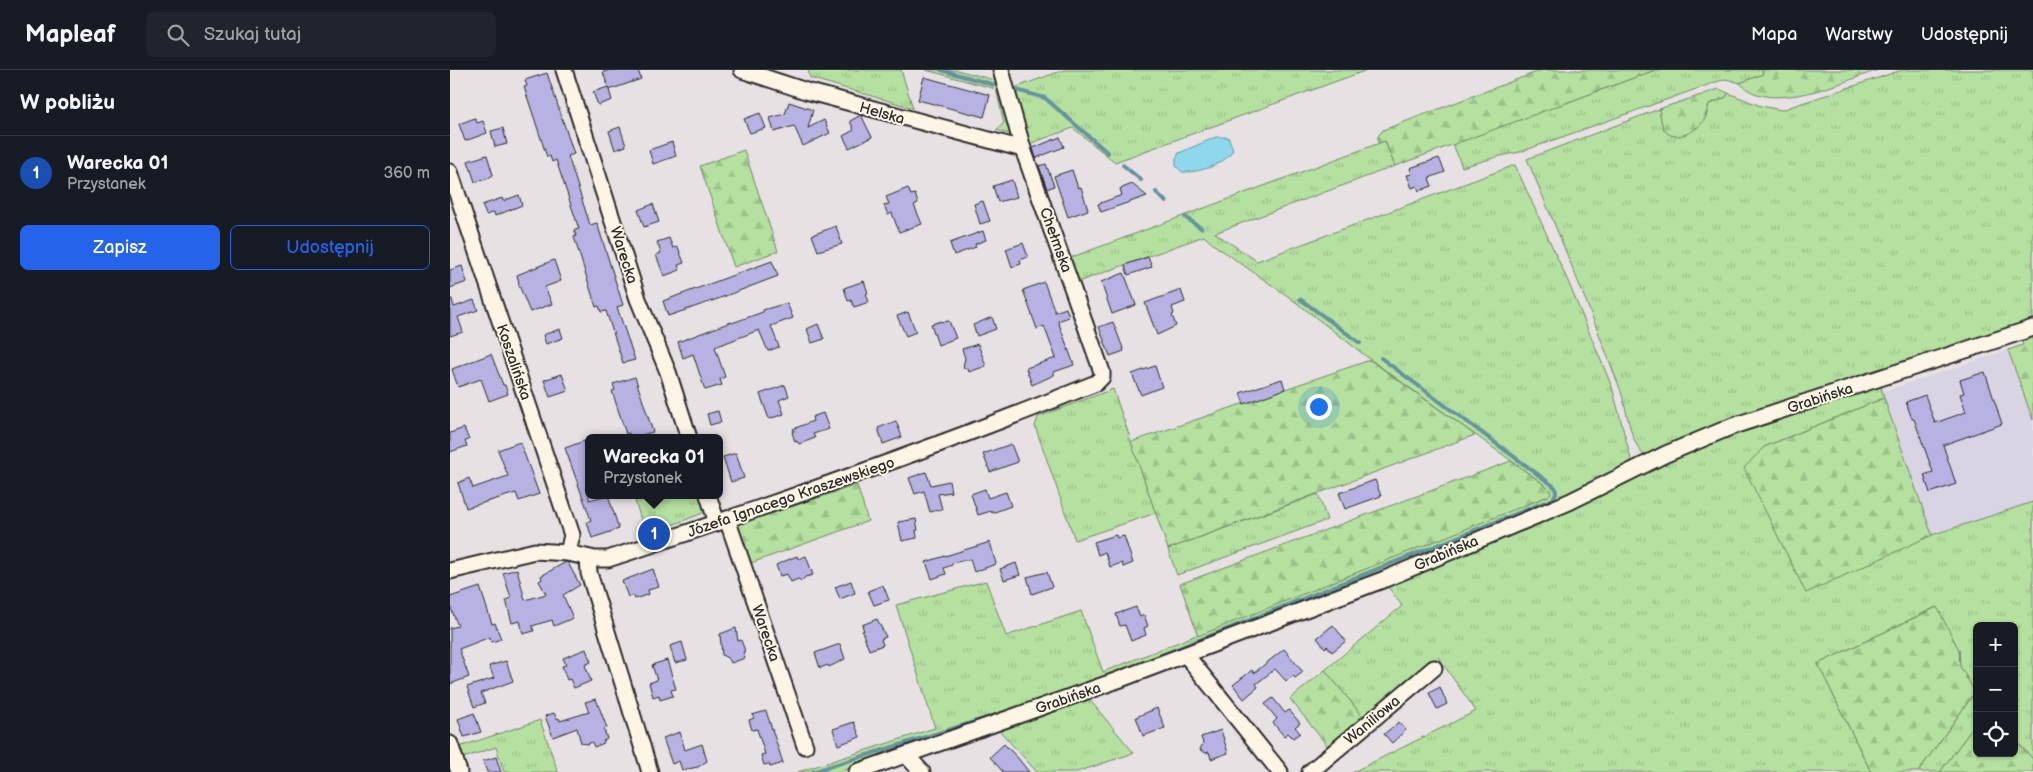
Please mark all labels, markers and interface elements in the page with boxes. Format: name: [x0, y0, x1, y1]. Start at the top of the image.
search box: [146, 12, 496, 57]
text: Mapleaf: [25, 20, 116, 49]
icon: search: [164, 21, 192, 49]
text: Szukaj tutaj: [204, 23, 301, 46]
text: Mapa: [1751, 24, 1797, 45]
text: Warstwy: [1825, 24, 1893, 45]
text: Udostępnij: [1921, 24, 2008, 45]
text: W pobliżu: [20, 90, 115, 115]
street label: Helska: [857, 98, 907, 129]
text: Warecka 01: [67, 152, 168, 175]
text: 1: [33, 164, 39, 183]
text: 360 m: [383, 164, 430, 183]
text: Przystanek: [67, 175, 146, 194]
street label: Chełmska: [1035, 205, 1076, 275]
street label: Warecka: [605, 224, 642, 286]
button: Zapisz: [20, 225, 220, 270]
button: Udostępnij: [230, 225, 430, 270]
street label: Koszalińska: [492, 322, 535, 403]
street label: Grabińska: [1785, 379, 1855, 418]
your location: [1306, 394, 1332, 420]
popup: [585, 434, 723, 499]
text: Warecka 01: [603, 446, 705, 469]
street label: Józefa Ignacego Kraszewskiego: [685, 453, 897, 542]
text: Przystanek: [603, 469, 682, 488]
pin: 1: [638, 515, 670, 553]
street label: Grabińska: [1411, 531, 1481, 575]
street label: Warecka: [747, 602, 784, 664]
map controls: [1973, 622, 2018, 757]
button: +: [1973, 622, 2018, 667]
button: −: [1973, 667, 2018, 712]
street label: Grabińska: [1033, 678, 1103, 719]
street label: Waniliowa: [1341, 692, 1404, 749]
button: locate: [1973, 712, 2018, 757]

